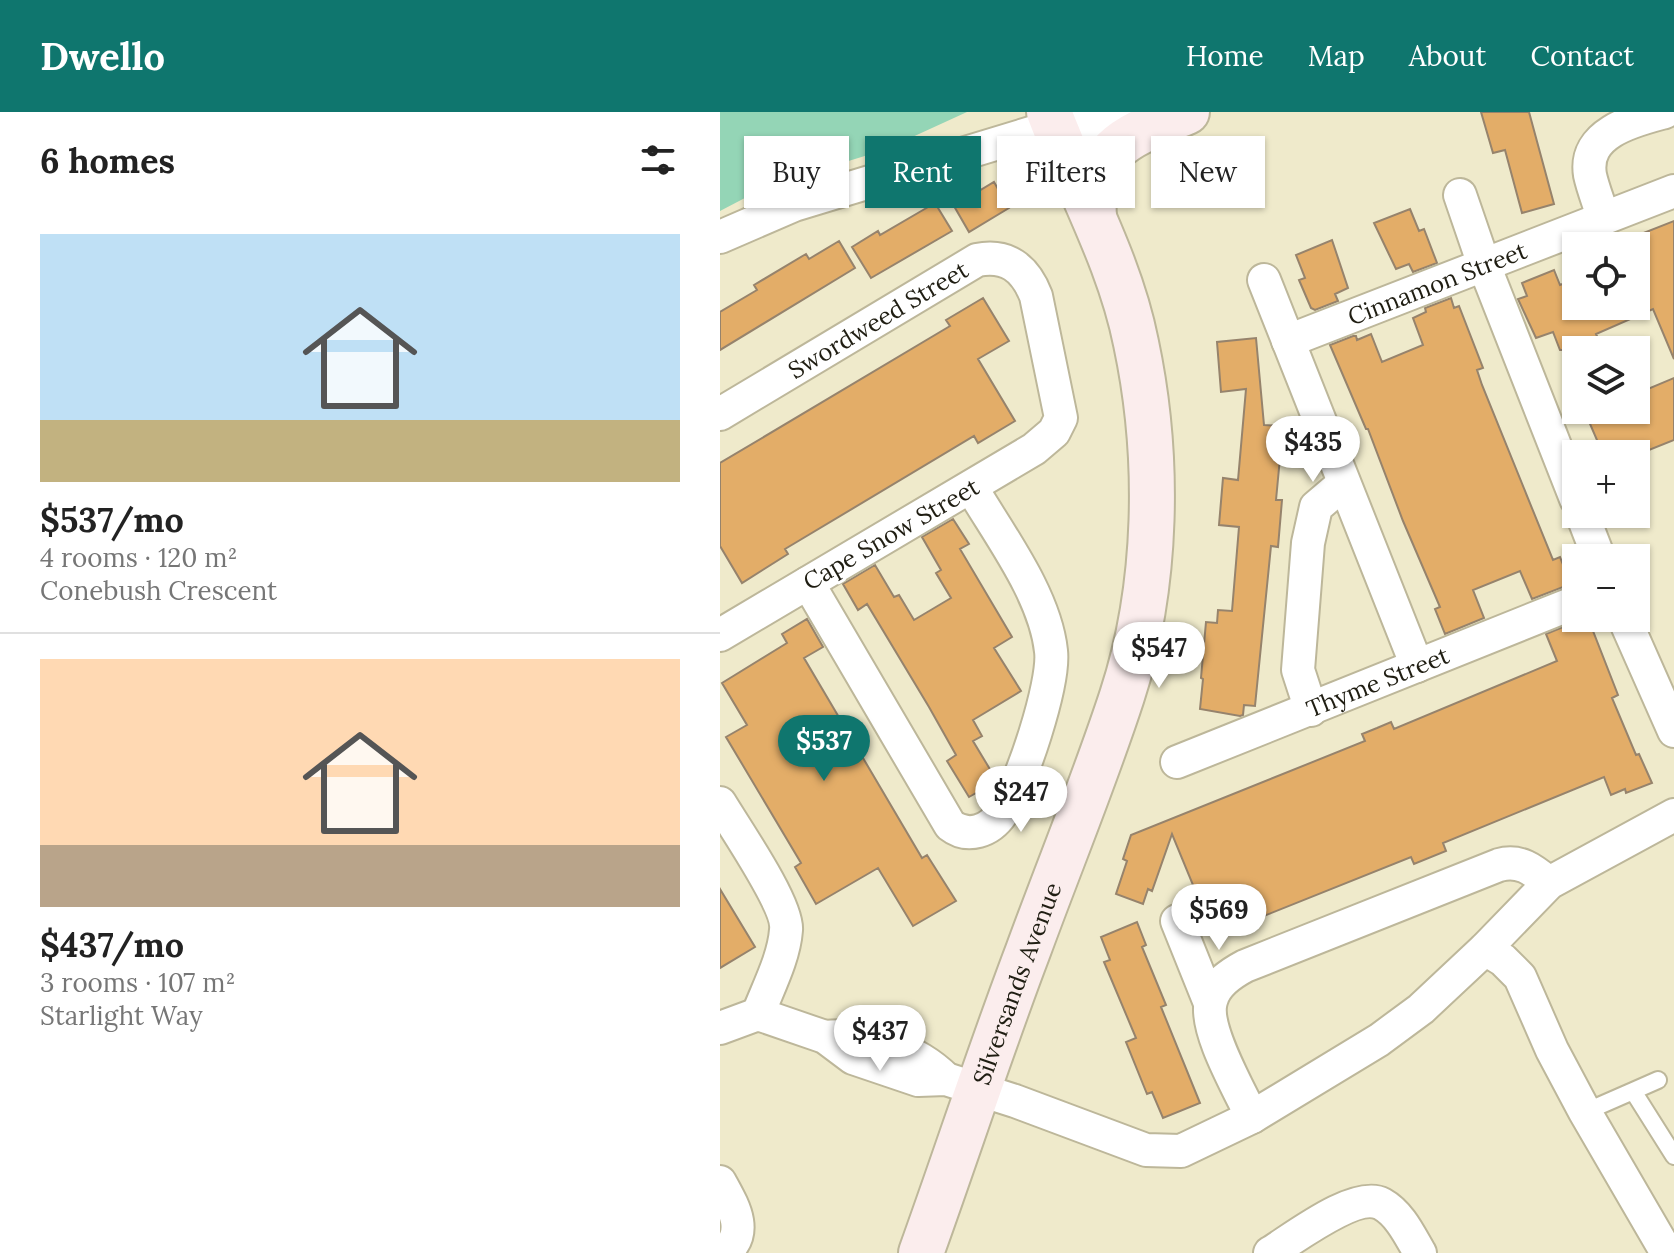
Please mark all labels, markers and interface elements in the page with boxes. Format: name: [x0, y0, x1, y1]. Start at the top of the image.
text: Dwello: [40, 32, 165, 80]
text: Home: [1186, 38, 1264, 74]
text: Map: [1308, 38, 1365, 74]
text: About: [1409, 38, 1486, 74]
text: Contact: [1530, 38, 1634, 74]
chip: Buy: [744, 136, 849, 208]
chip: Rent: [865, 136, 981, 208]
chip: Filters: [997, 136, 1135, 208]
chip: New: [1151, 136, 1265, 208]
icon: filters: [636, 138, 680, 182]
text: 6 homes: [40, 139, 175, 182]
map controls: [1562, 232, 1650, 632]
button: locate: [1562, 232, 1650, 320]
street label: Cinnamon Street: [1343, 234, 1532, 332]
street label: Swordweed Street: [782, 253, 974, 385]
icon: home: [288, 286, 432, 430]
button: layers: [1562, 336, 1650, 424]
pin: $435: [1266, 416, 1360, 484]
text: $435: [1284, 425, 1342, 458]
button: +: [1562, 440, 1650, 528]
street label: Cape Snow Street: [797, 471, 985, 597]
text: $537/mo: [40, 498, 184, 541]
text: 4 rooms · 120 m²: [40, 541, 238, 574]
button: −: [1562, 544, 1650, 632]
text: Conebush Crescent: [40, 574, 277, 607]
pin: $547: [1112, 622, 1206, 690]
text: $547: [1131, 631, 1187, 664]
street label: Thyme Street: [1302, 639, 1454, 724]
icon: home: [288, 711, 432, 855]
pin: $537: [777, 715, 871, 783]
text: $537: [796, 724, 852, 757]
pin: $247: [974, 766, 1068, 834]
text: $247: [993, 775, 1049, 808]
street label: Silversands Avenue: [965, 878, 1068, 1089]
pin: $569: [1172, 884, 1266, 952]
text: $569: [1189, 893, 1249, 926]
text: $437/mo: [40, 923, 184, 966]
text: 3 rooms · 107 m²: [40, 966, 235, 999]
text: Starlight Way: [40, 999, 203, 1032]
pin: $437: [833, 1005, 927, 1073]
text: $437: [852, 1014, 908, 1047]

